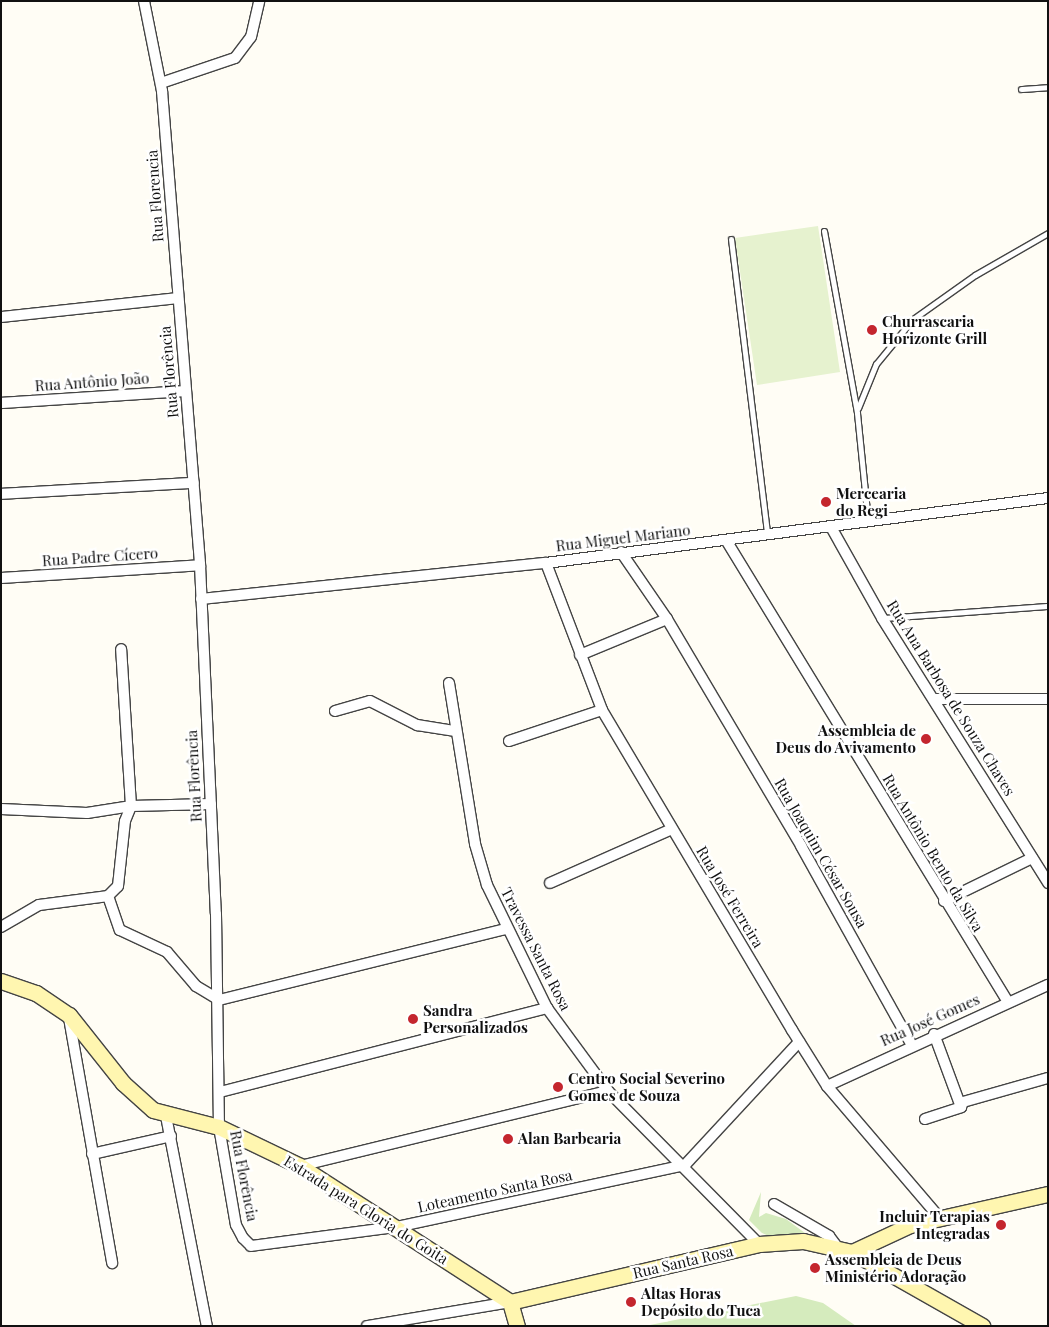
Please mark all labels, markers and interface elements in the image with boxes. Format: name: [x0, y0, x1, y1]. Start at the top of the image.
street label: Rua Florencia: [143, 149, 167, 243]
place label: Churrascaria Horizonte Grill: [882, 312, 987, 347]
marker: Churrascaria Horizonte Grill: [866, 324, 878, 336]
street label: Rua Florência: [156, 325, 182, 419]
street label: Rua Antônio João: [34, 369, 150, 395]
place label: Mercearia do Regi: [836, 484, 906, 519]
marker: Mercearia do Regi: [820, 496, 832, 508]
street label: Rua Miguel Mariano: [555, 521, 691, 555]
street label: Rua Padre Cícero: [41, 544, 159, 570]
street label: Rua Ana Barbosa de Souza Chaves: [883, 596, 1019, 800]
place label: Assembleia de Deus do Avivamento: [775, 721, 916, 756]
street label: Rua Florência: [183, 729, 205, 823]
marker: Assembleia de Deus do Avivamento: [920, 733, 932, 745]
street label: Rua Antônio Bento da Silva: [879, 771, 987, 935]
street label: Rua Joaquim César Sousa: [771, 775, 871, 931]
street label: Rua José Ferreira: [693, 843, 767, 951]
street label: Travessa Santa Rosa: [497, 884, 575, 1014]
street label: Rua José Gomes: [878, 990, 982, 1050]
place label: Sandra Personalizados: [423, 1001, 528, 1036]
marker: Sandra Personalizados: [407, 1013, 419, 1025]
place label: Centro Social Severino Gomes de Souza: [568, 1069, 725, 1104]
marker: Centro Social Severino Gomes de Souza: [552, 1081, 564, 1093]
street label: Rua Florência: [226, 1129, 262, 1223]
place label: Alan Barbearia: [518, 1130, 621, 1148]
marker: Alan Barbearia: [502, 1133, 514, 1145]
street label: Estrada para Gloria do Goita: [280, 1152, 452, 1268]
street label: Loteamento Santa Rosa: [416, 1166, 574, 1216]
place label: Incluir Terapias Integradas: [879, 1207, 990, 1242]
marker: Incluir Terapias Integradas: [994, 1218, 1008, 1232]
street label: Rua Santa Rosa: [631, 1242, 735, 1282]
place label: Assembleia de Deus Ministério Adoração: [825, 1250, 967, 1285]
marker: Assembleia de Deus Ministério Adoração: [809, 1262, 821, 1274]
place label: Altas Horas Depósito do Tuca: [641, 1284, 761, 1319]
marker: Altas Horas Depósito do Tuca: [625, 1296, 637, 1308]

